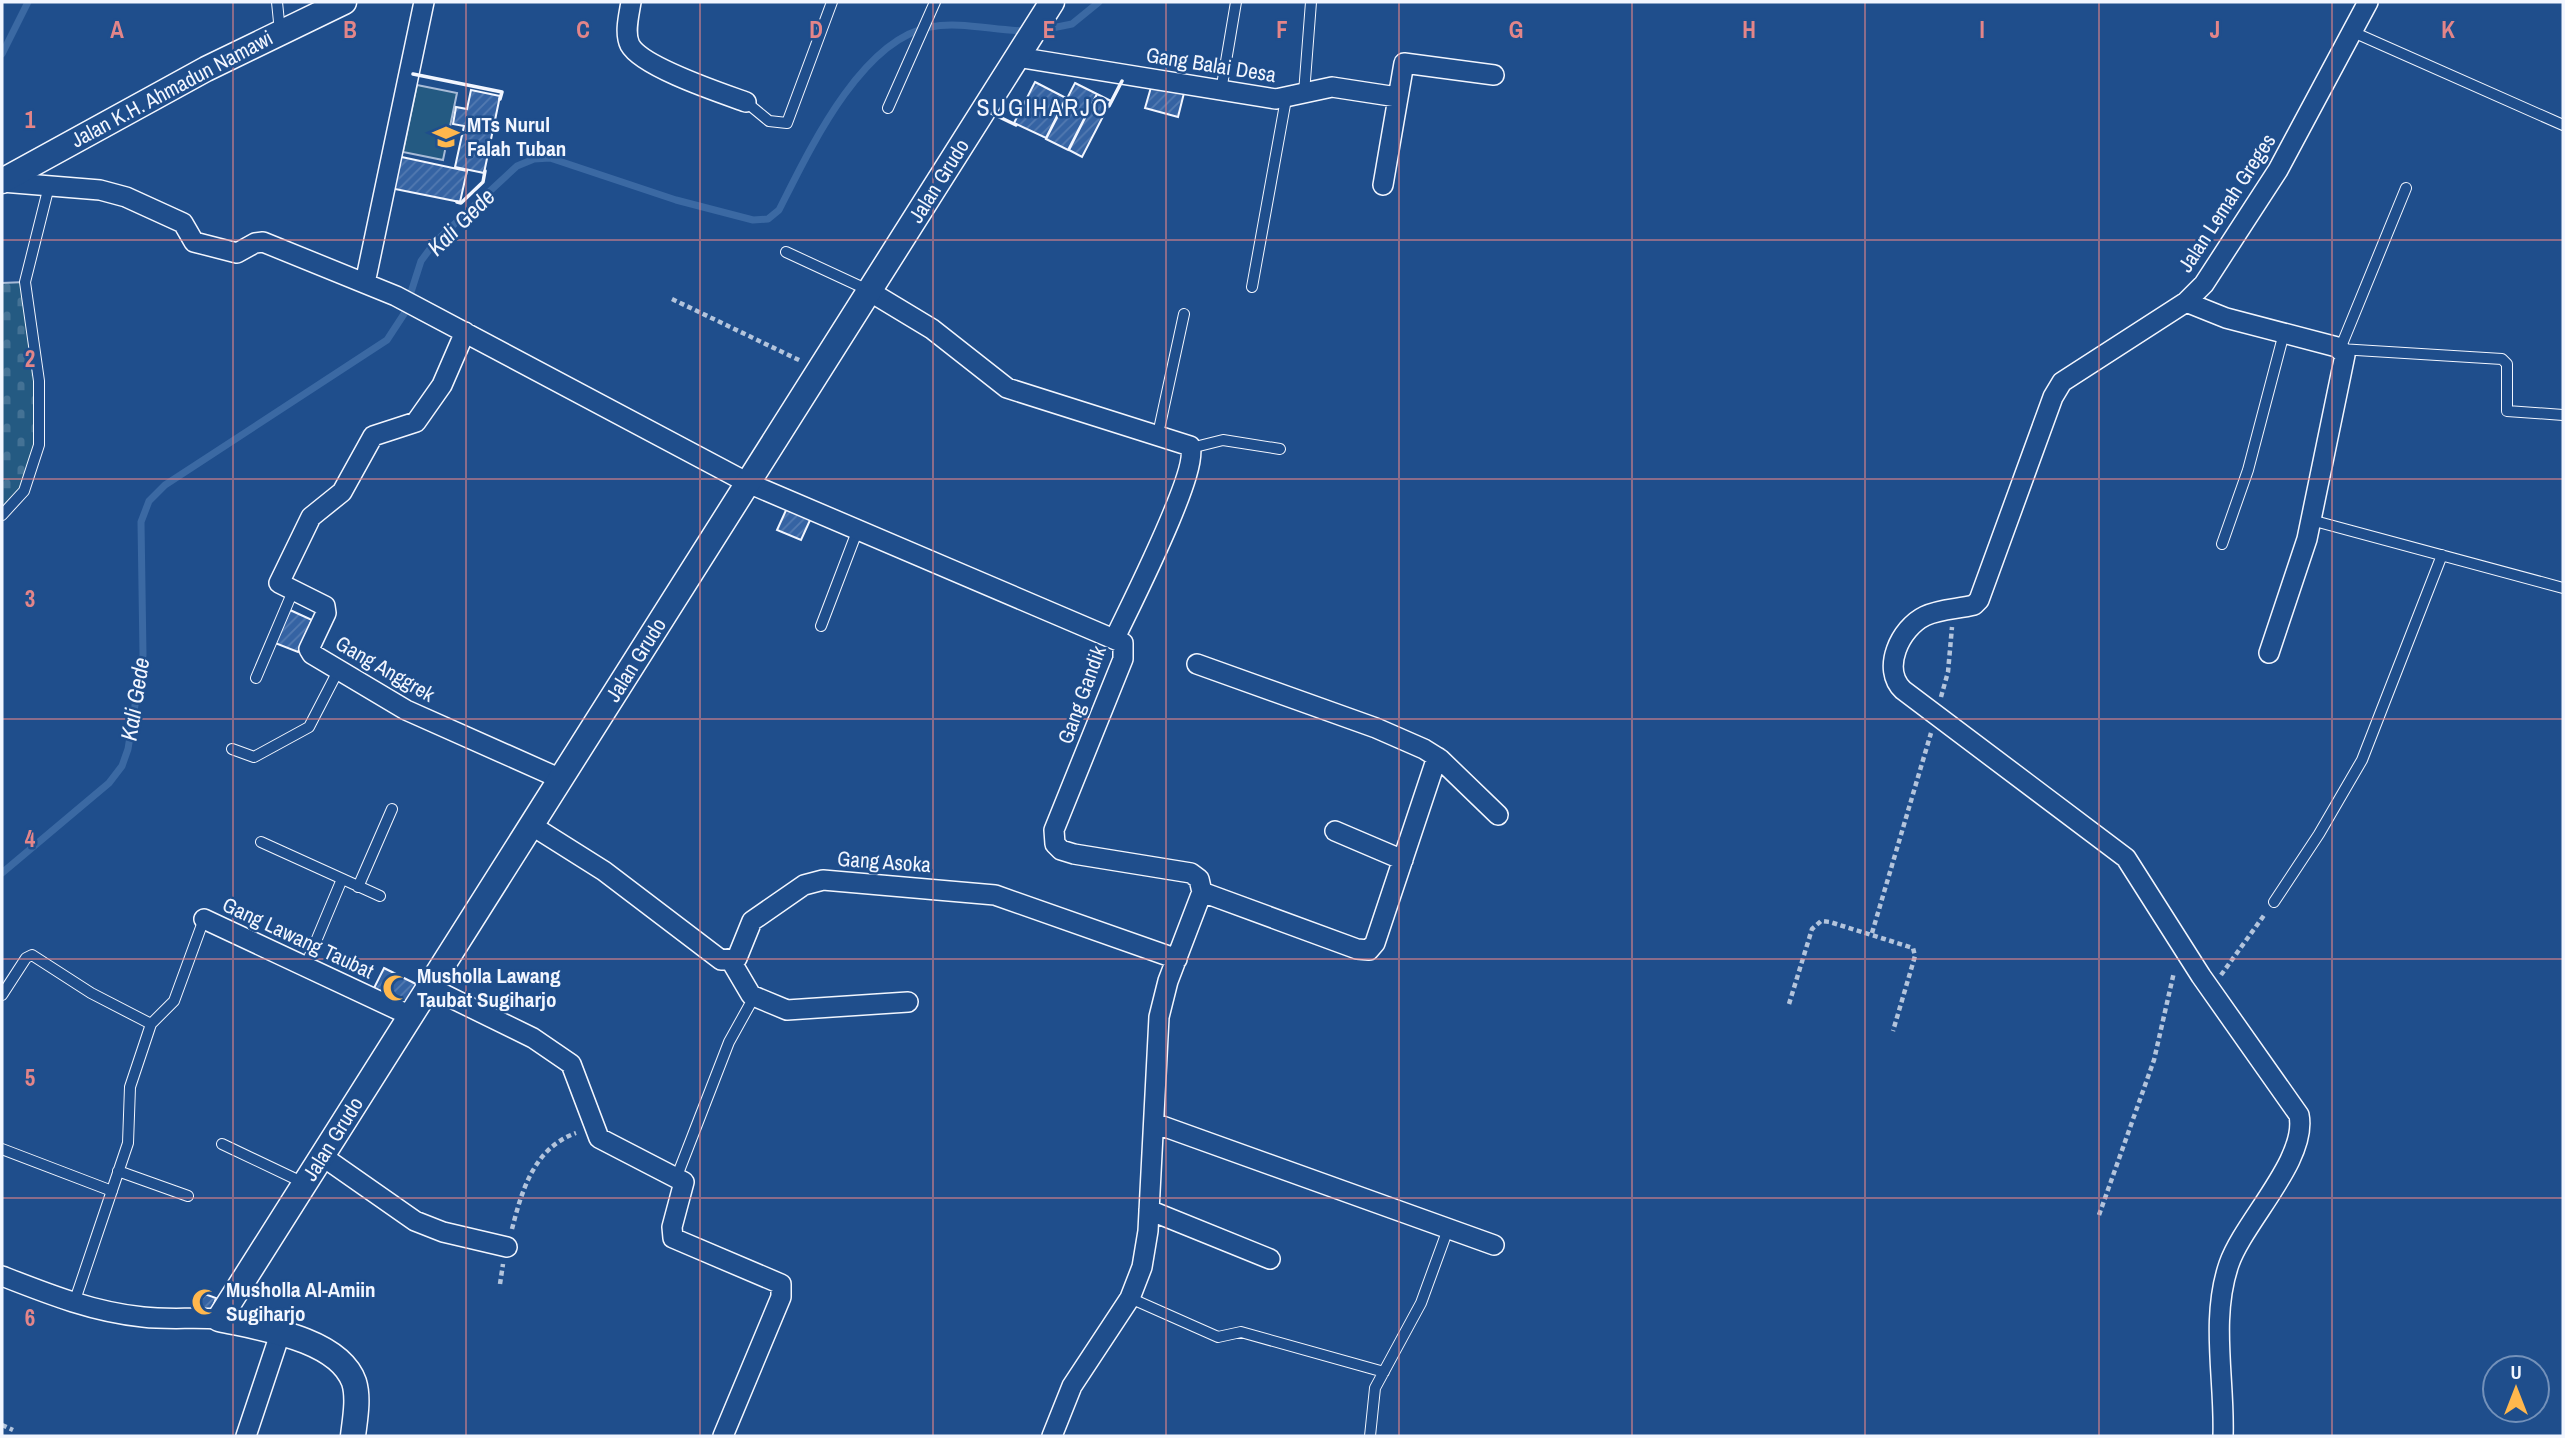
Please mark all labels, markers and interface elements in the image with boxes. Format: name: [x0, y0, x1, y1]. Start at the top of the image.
text: B: [343, 14, 357, 45]
text: C: [576, 14, 590, 45]
text: D: [809, 14, 823, 45]
text: E: [1043, 14, 1055, 45]
text: F: [1276, 14, 1288, 45]
text: G: [1509, 14, 1523, 45]
text: H: [1742, 14, 1756, 45]
text: I: [1979, 14, 1985, 45]
text: J: [2210, 14, 2220, 45]
text: K: [2441, 14, 2455, 45]
street label: Jalan K.H. Ahmadun Namawi: [66, 25, 278, 153]
street label: Gang Balai Desa: [1144, 40, 1279, 89]
district label: SUGIHARJO: [977, 91, 1109, 123]
text: 1: [25, 104, 36, 135]
place label: MTs Nurul Falah Tuban: [467, 110, 566, 163]
school or university icon: MTs Nurul Falah Tuban: [431, 122, 461, 152]
street label: Jalan Lemah Greges: [2171, 128, 2282, 278]
street label: Jalan Grudo: [901, 133, 976, 228]
water label: Kali Gede: [420, 181, 501, 262]
text: 2: [25, 343, 35, 374]
text: 3: [25, 583, 35, 614]
street label: Jalan Grudo: [598, 612, 673, 707]
street label: Gang Anggrek: [330, 628, 441, 709]
street label: Gang Gandik: [1050, 641, 1113, 748]
water label: Kali Gede: [113, 655, 156, 743]
text: 4: [25, 823, 36, 854]
street label: Gang Asoka: [836, 844, 932, 879]
street label: Gang Lawang Taubat: [218, 890, 379, 985]
place label: Musholla Lawang Taubat Sugiharjo: [417, 961, 561, 1014]
mosque icon: Musholla Lawang Taubat Sugiharjo: [381, 973, 411, 1003]
text: 5: [25, 1062, 35, 1093]
street label: Jalan Grudo: [295, 1091, 370, 1186]
place label: Musholla Al-Amiin Sugiharjo: [226, 1275, 376, 1328]
mosque icon: Musholla Al-Amiin Sugiharjo: [190, 1287, 220, 1317]
text: 6: [25, 1302, 35, 1333]
north arrow: [2481, 1354, 2551, 1424]
text: U: [2510, 1359, 2522, 1385]

